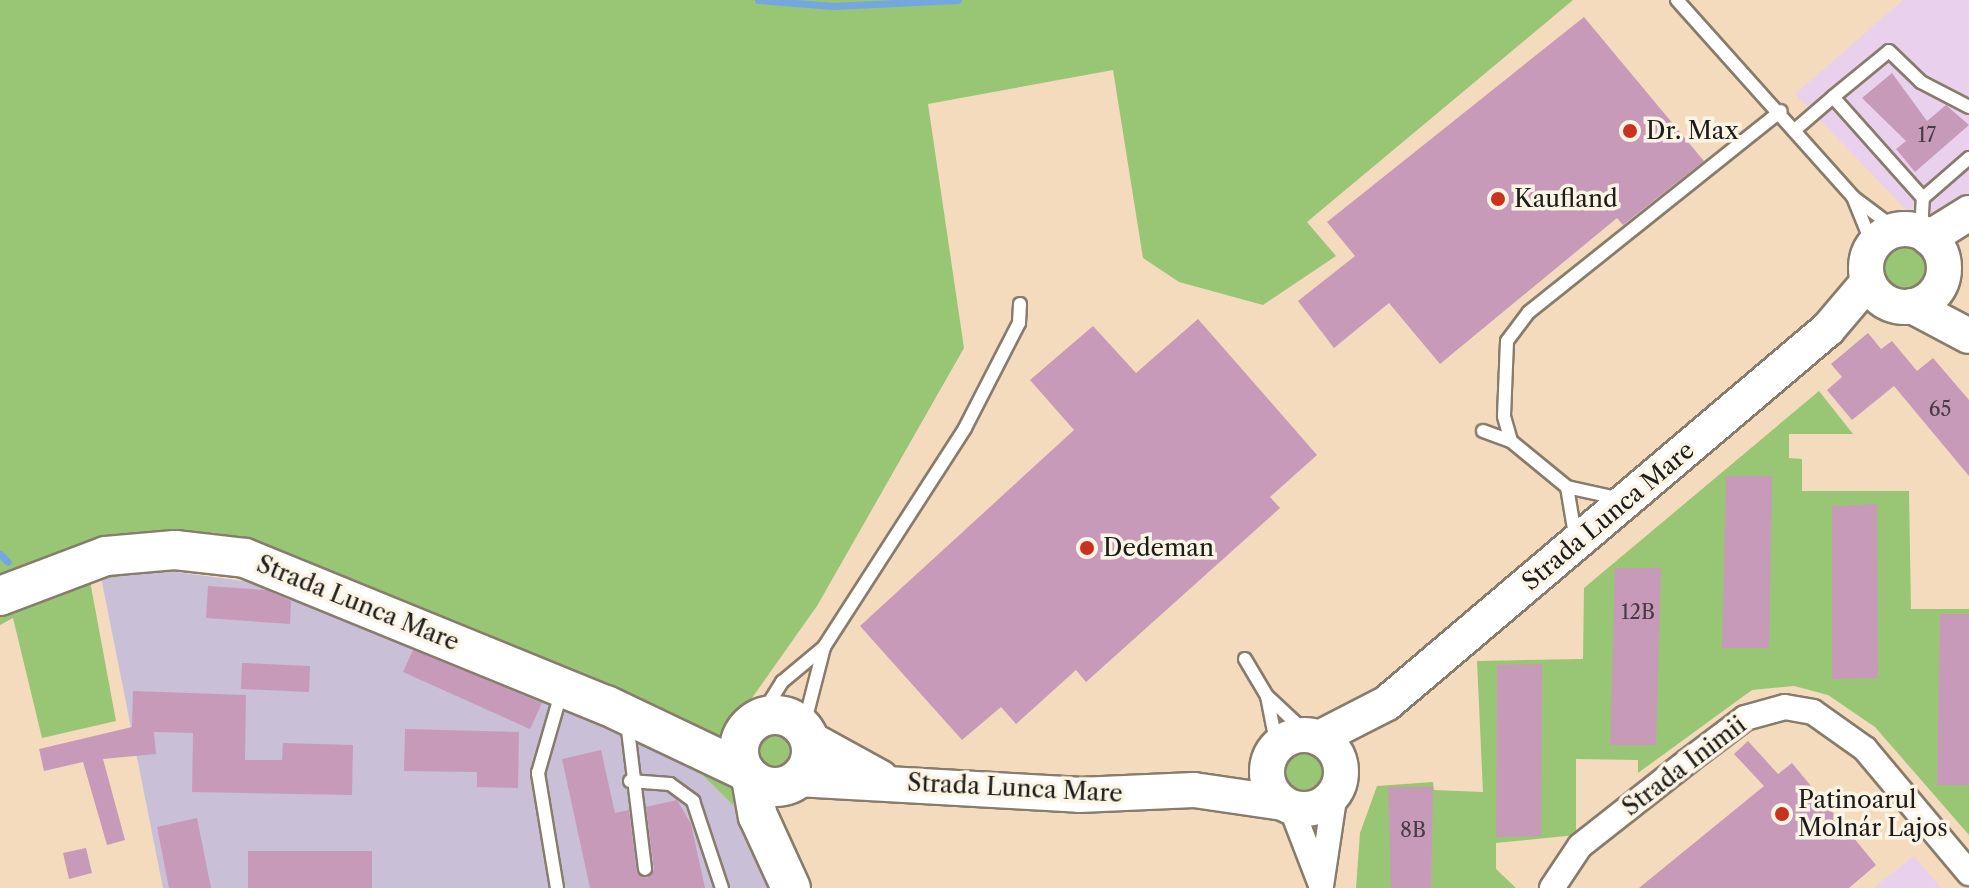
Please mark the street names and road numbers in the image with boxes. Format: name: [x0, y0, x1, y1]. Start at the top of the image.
street label: Strada Lunca Mare: [1516, 435, 1700, 597]
street label: Strada Lunca Mare: [252, 549, 464, 657]
street label: Strada Inimii: [1616, 710, 1752, 822]
street label: Strada Lunca Mare: [906, 768, 1124, 808]

